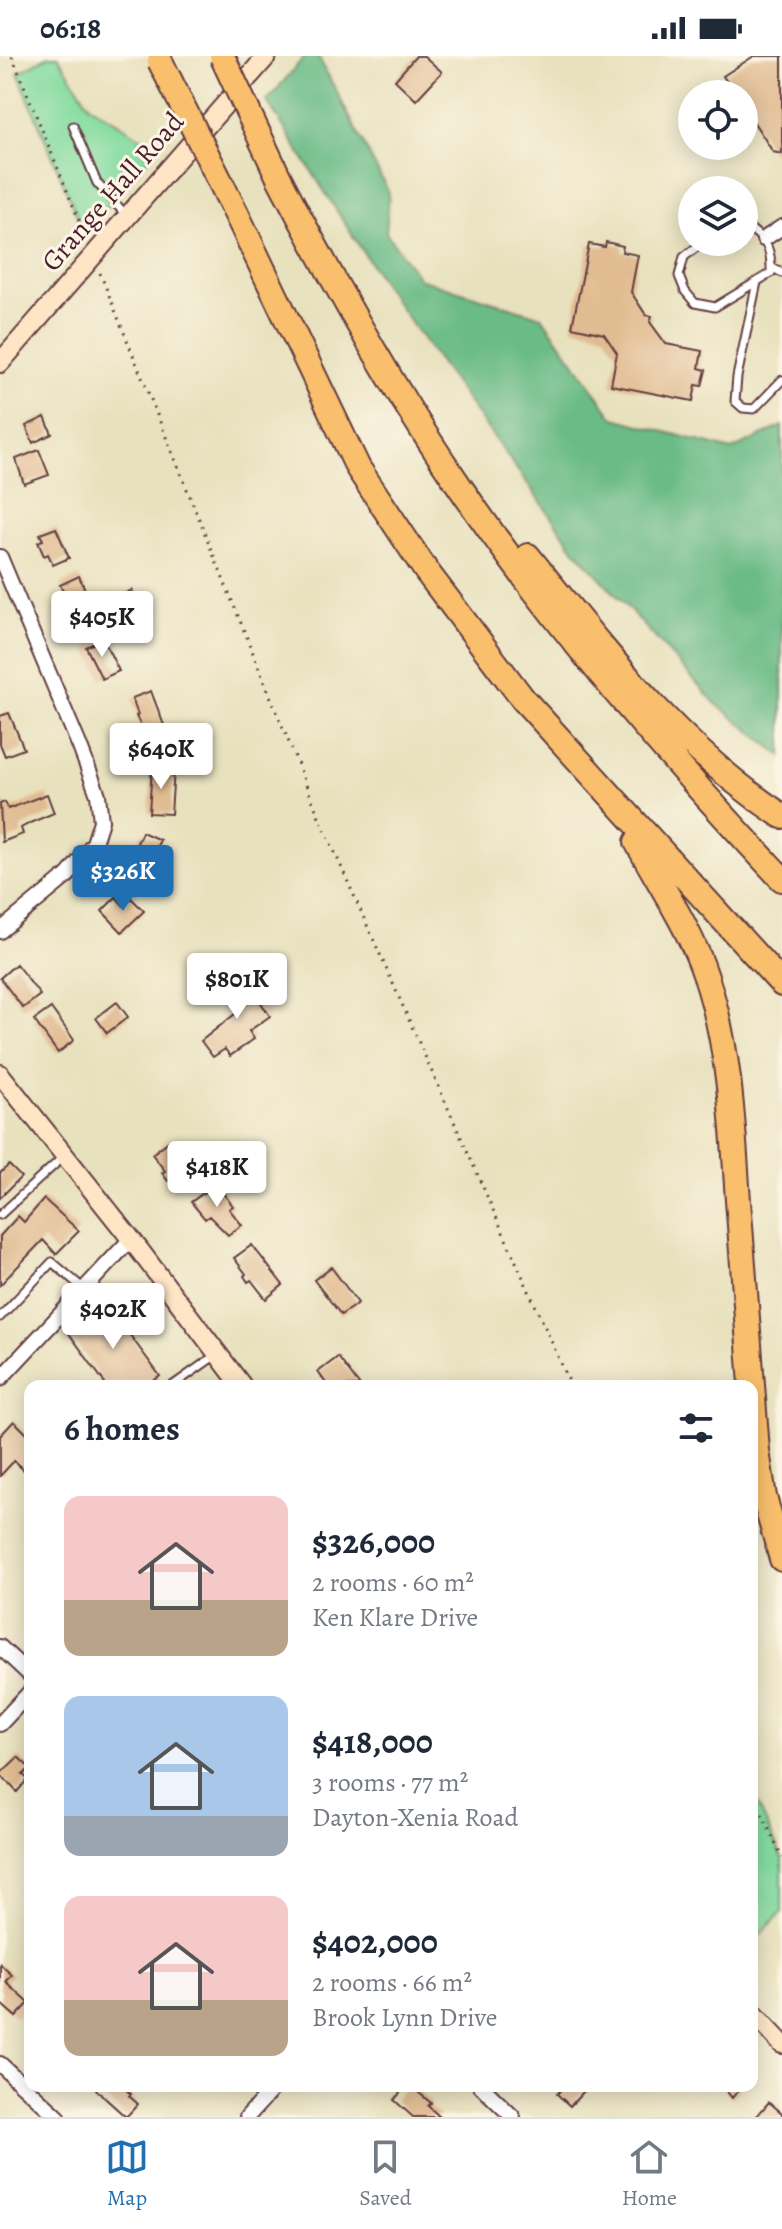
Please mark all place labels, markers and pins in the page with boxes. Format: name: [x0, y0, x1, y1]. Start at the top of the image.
pin: $405K: [46, 591, 158, 659]
pin: $640K: [105, 723, 217, 791]
pin: $326K: [67, 845, 179, 913]
pin: $801K: [181, 953, 293, 1021]
pin: $418K: [161, 1141, 273, 1209]
pin: $402K: [57, 1283, 169, 1351]

